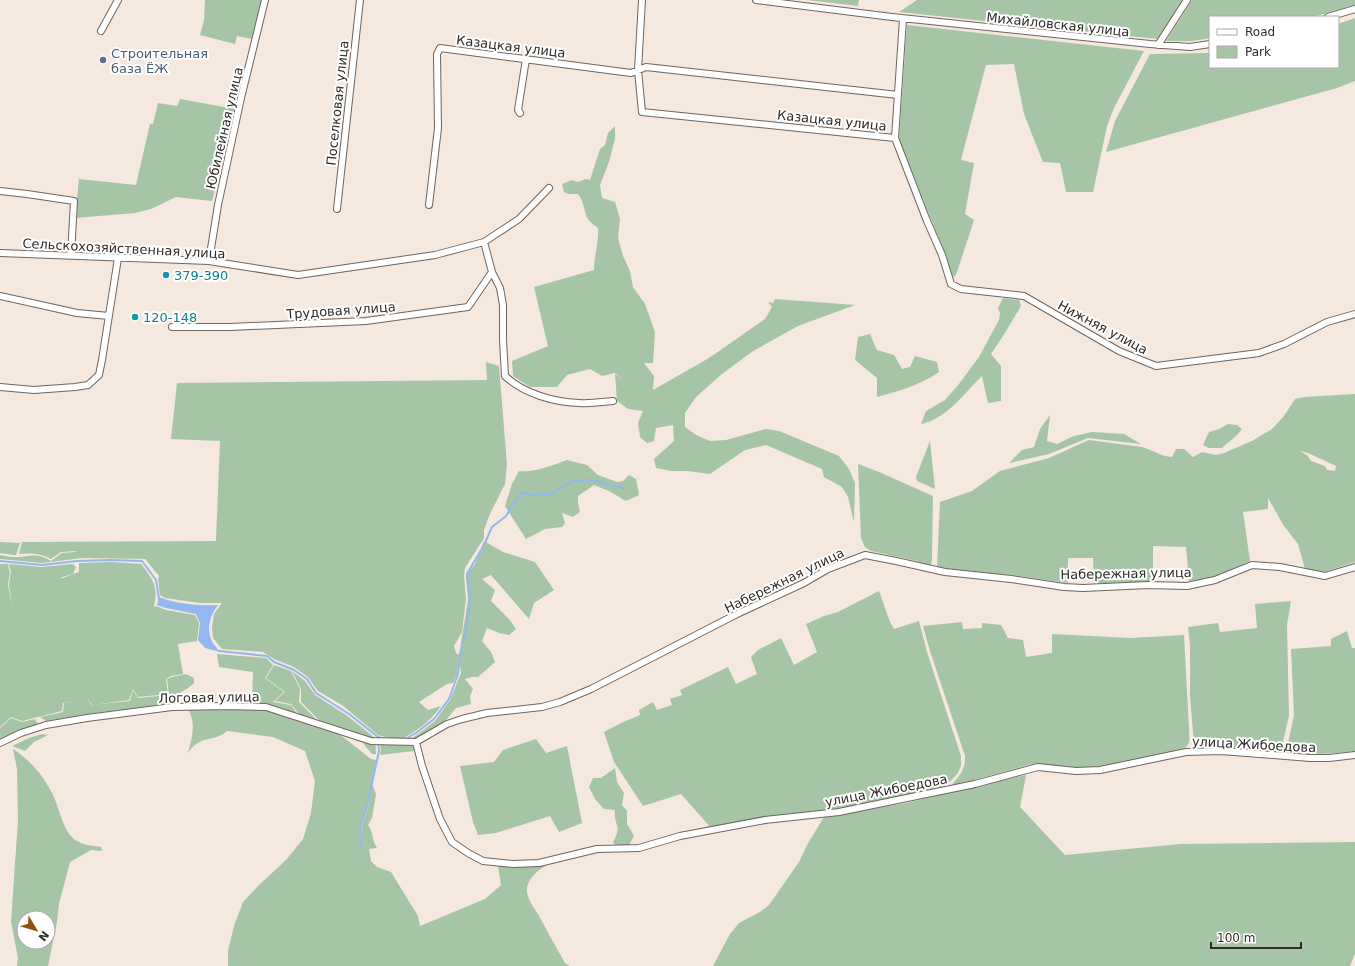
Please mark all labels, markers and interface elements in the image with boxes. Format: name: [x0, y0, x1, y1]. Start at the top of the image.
street label: Михайловская улица: [986, 10, 1130, 39]
legend: [1209, 16, 1339, 68]
text: Road: [1245, 25, 1275, 39]
street label: Казацкая улица: [455, 32, 566, 61]
street label: Поселковая улица: [323, 40, 352, 166]
text: Park: [1245, 45, 1271, 59]
place label: Строительная база ЁЖ: [111, 46, 208, 76]
marker: Строительная база ЁЖ: [98, 55, 108, 65]
street label: Юбилейная улица: [203, 66, 246, 191]
street label: Казацкая улица: [776, 107, 887, 134]
street label: Сельскохозяйственная улица: [22, 236, 226, 261]
place label: 379-390: [174, 268, 228, 283]
marker: 379-390: [161, 270, 171, 280]
street label: Нижняя улица: [1055, 297, 1150, 357]
street label: Трудовая улица: [285, 299, 396, 322]
place label: 120-148: [143, 310, 197, 325]
marker: 120-148: [130, 312, 140, 322]
street label: Набережная улица: [722, 545, 847, 616]
street label: Набережная улица: [1060, 565, 1192, 582]
street label: Логовая улица: [158, 689, 260, 706]
street label: улица Жибоедова: [1191, 734, 1316, 755]
street label: улица Жибоедова: [824, 771, 949, 810]
north arrow: [16, 910, 56, 950]
scale bar: [1211, 924, 1301, 950]
text: N: [36, 928, 51, 943]
text: 100 m: [1217, 931, 1255, 945]

